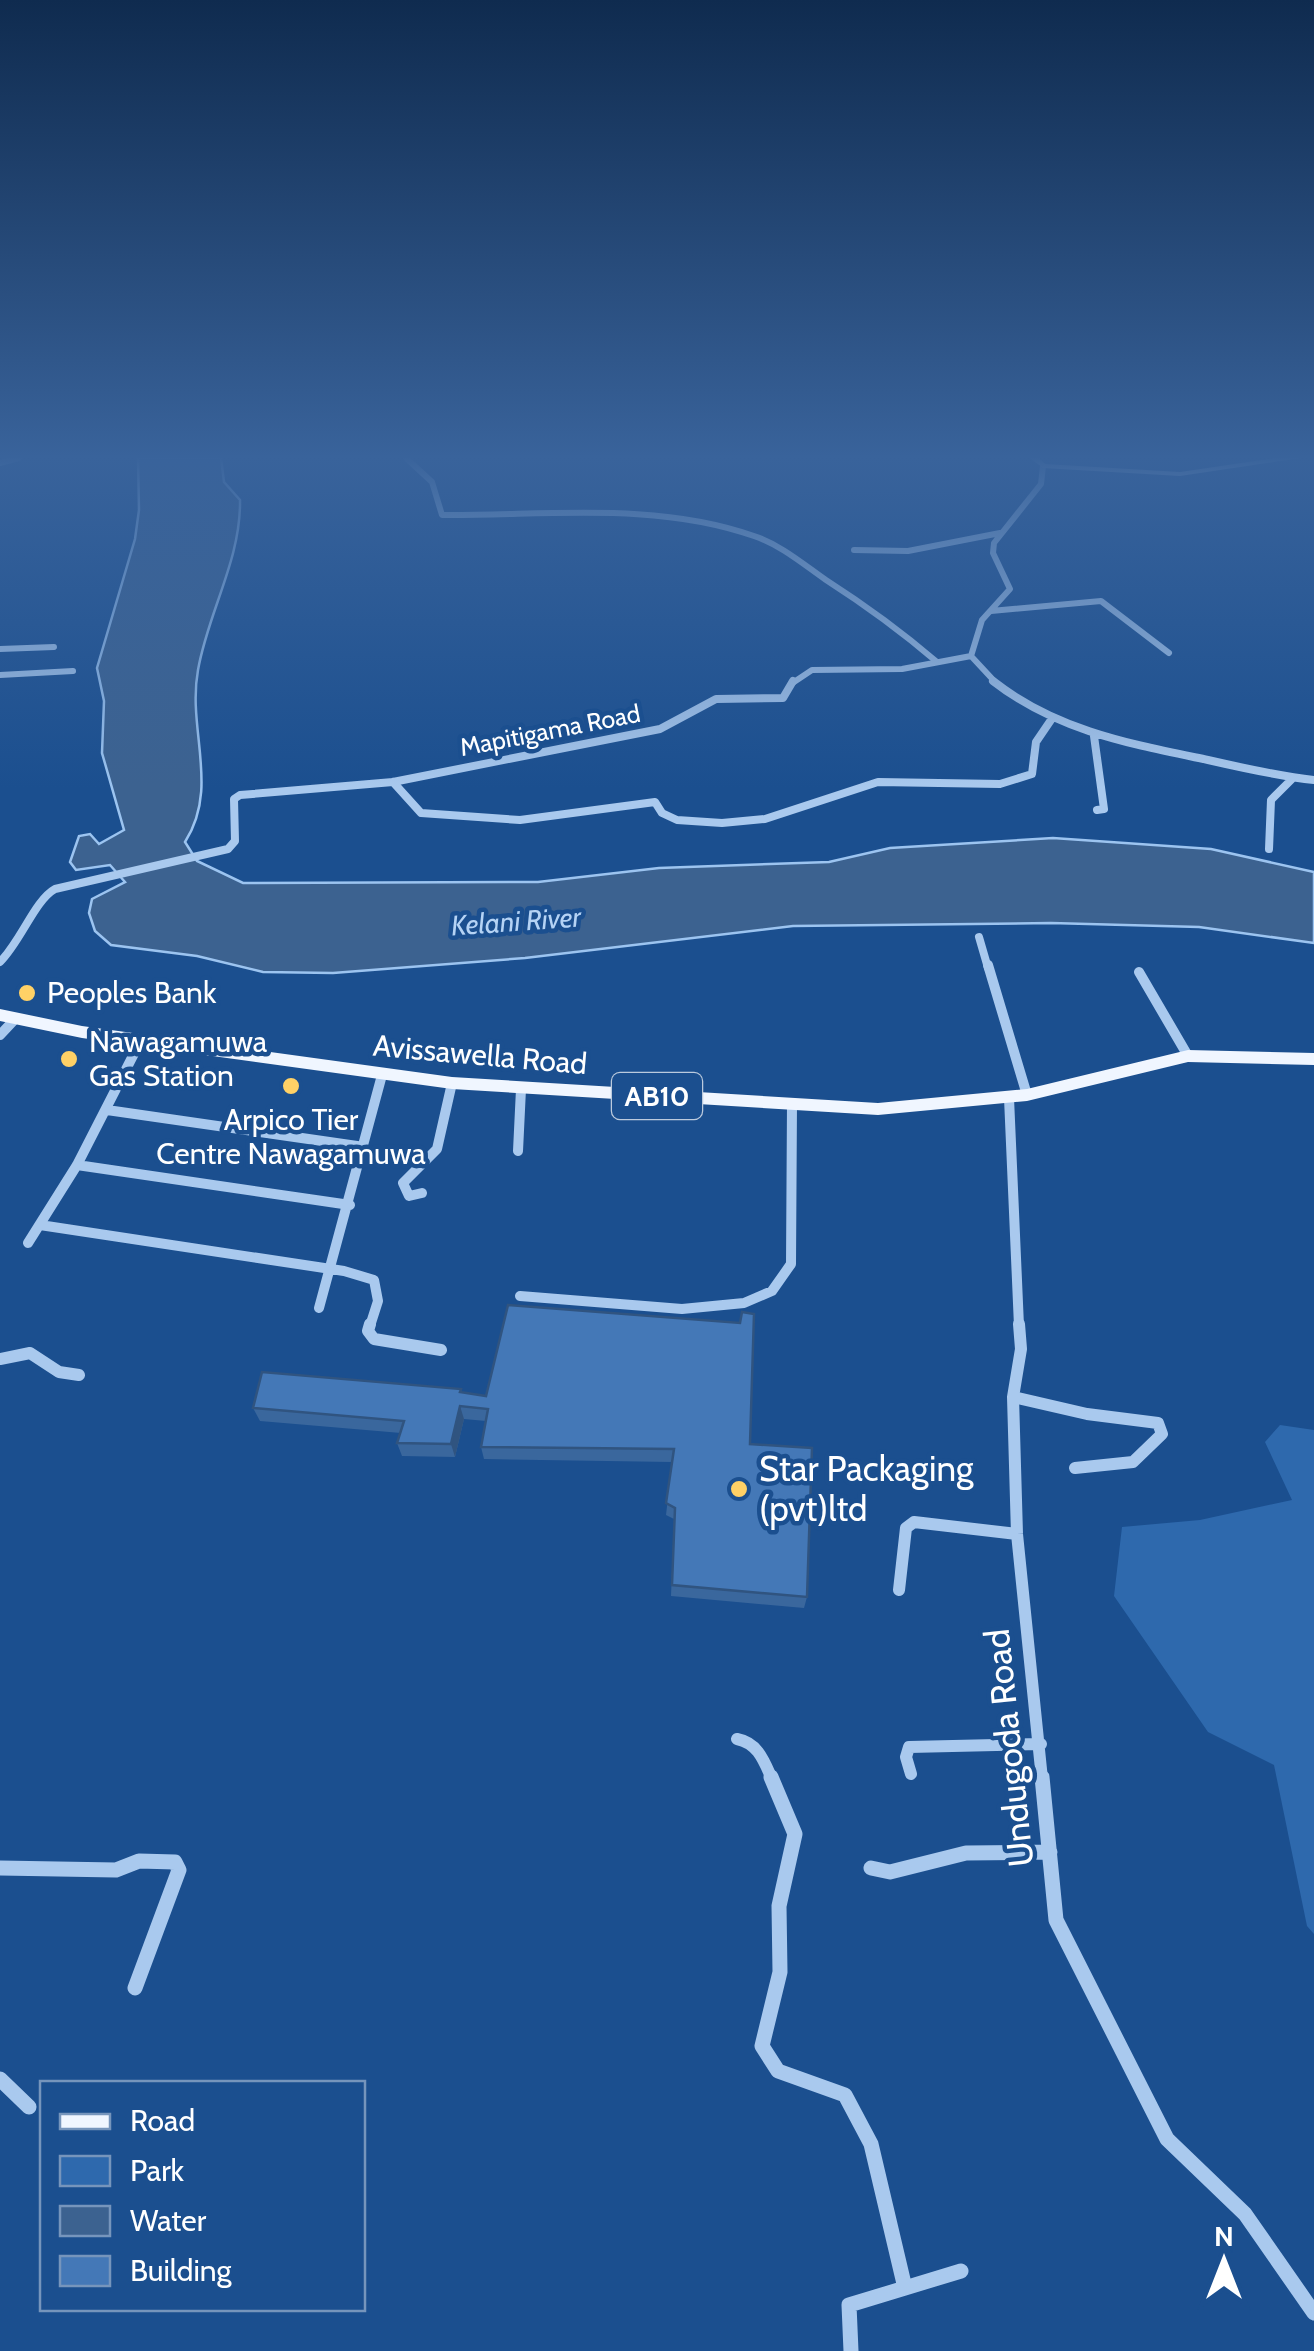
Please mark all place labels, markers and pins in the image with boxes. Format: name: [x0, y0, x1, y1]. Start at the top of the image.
place label: Peoples Bank: [47, 974, 217, 1011]
marker: Peoples Bank: [16, 982, 38, 1004]
place label: Nawagamuwa Gas Station: [89, 1023, 268, 1094]
marker: Nawagamuwa Gas Station: [58, 1048, 80, 1070]
marker: Arpico Tier Centre Nawagamuwa: [280, 1075, 302, 1097]
place label: Arpico Tier Centre Nawagamuwa: [156, 1101, 426, 1172]
place label: Star Packaging (pvt)ltd: [759, 1447, 974, 1530]
marker: Star Packaging (pvt)ltd: [728, 1478, 750, 1500]

